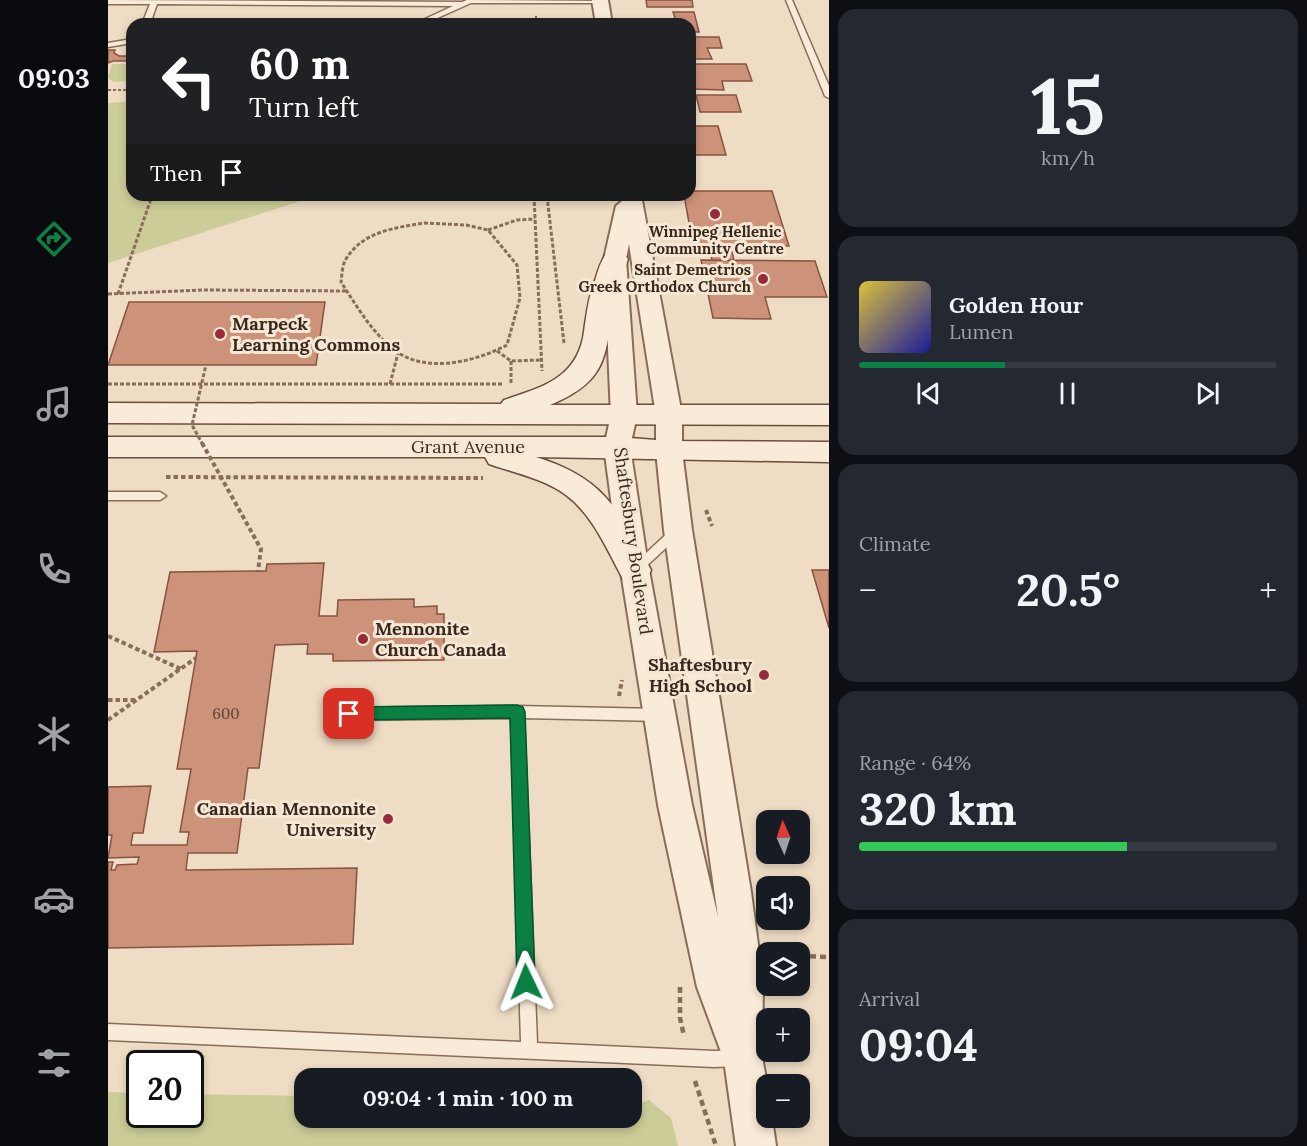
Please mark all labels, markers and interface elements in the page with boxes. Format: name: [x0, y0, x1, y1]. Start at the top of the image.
text: 60 m: [249, 37, 350, 91]
icon: left: [150, 42, 228, 120]
text: 15: [1031, 56, 1105, 155]
text: 09:03: [18, 61, 90, 95]
text: Turn left: [249, 90, 359, 124]
text: km/h: [1041, 145, 1095, 170]
icon: arrive: [215, 156, 248, 189]
text: Then: [150, 159, 203, 187]
marker: Winnipeg Hellenic Community Centre: [708, 207, 722, 221]
icon: directions: [33, 218, 75, 260]
place label: Winnipeg Hellenic Community Centre: [646, 222, 784, 258]
place label: Saint Demetrios Greek Orthodox Church: [578, 260, 752, 296]
marker: Saint Demetrios Greek Orthodox Church: [756, 272, 770, 286]
text: Golden Hour: [949, 291, 1083, 319]
place label: Marpeck Learning Commons: [232, 312, 401, 356]
text: Lumen: [949, 319, 1013, 344]
marker: Marpeck Learning Commons: [213, 327, 227, 341]
icon: previous: [912, 377, 945, 410]
icon: pause: [1051, 377, 1084, 410]
icon: next: [1191, 377, 1224, 410]
icon: music: [33, 383, 75, 425]
street label: Grant Avenue: [411, 435, 525, 458]
street label: Shaftesbury Boulevard: [609, 446, 658, 636]
text: Climate: [859, 531, 931, 556]
icon: phone: [33, 548, 75, 590]
text: 20.5°: [1016, 561, 1120, 618]
text: −: [859, 569, 877, 611]
text: +: [1259, 569, 1277, 611]
place label: Mennonite Church Canada: [375, 617, 507, 661]
marker: Mennonite Church Canada: [356, 632, 370, 646]
place label: Shaftesbury High School: [648, 653, 752, 697]
marker: Shaftesbury High School: [757, 668, 771, 682]
pin: [323, 688, 374, 739]
icon: arrive: [332, 697, 365, 730]
house number: 600: [212, 704, 240, 723]
icon: climate: [33, 713, 75, 755]
text: Range · 64%: [859, 750, 971, 775]
text: 320 km: [859, 780, 1017, 837]
place label: Canadian Mennonite University: [197, 797, 376, 841]
north arrow: [756, 810, 810, 864]
map controls: [756, 810, 810, 1128]
marker: Canadian Mennonite University: [381, 812, 395, 826]
button: sound: [756, 876, 810, 930]
icon: car: [33, 878, 75, 920]
button: layers: [756, 942, 810, 996]
position arrow: [494, 950, 558, 1014]
text: Arrival: [859, 986, 920, 1011]
button: +: [756, 1008, 810, 1062]
text: 09:04: [859, 1016, 978, 1073]
icon: filters: [33, 1042, 75, 1084]
speed limit sign: 20: [126, 1050, 204, 1128]
button: −: [756, 1074, 810, 1128]
text: 09:04 · 1 min · 100 m: [363, 1084, 573, 1112]

